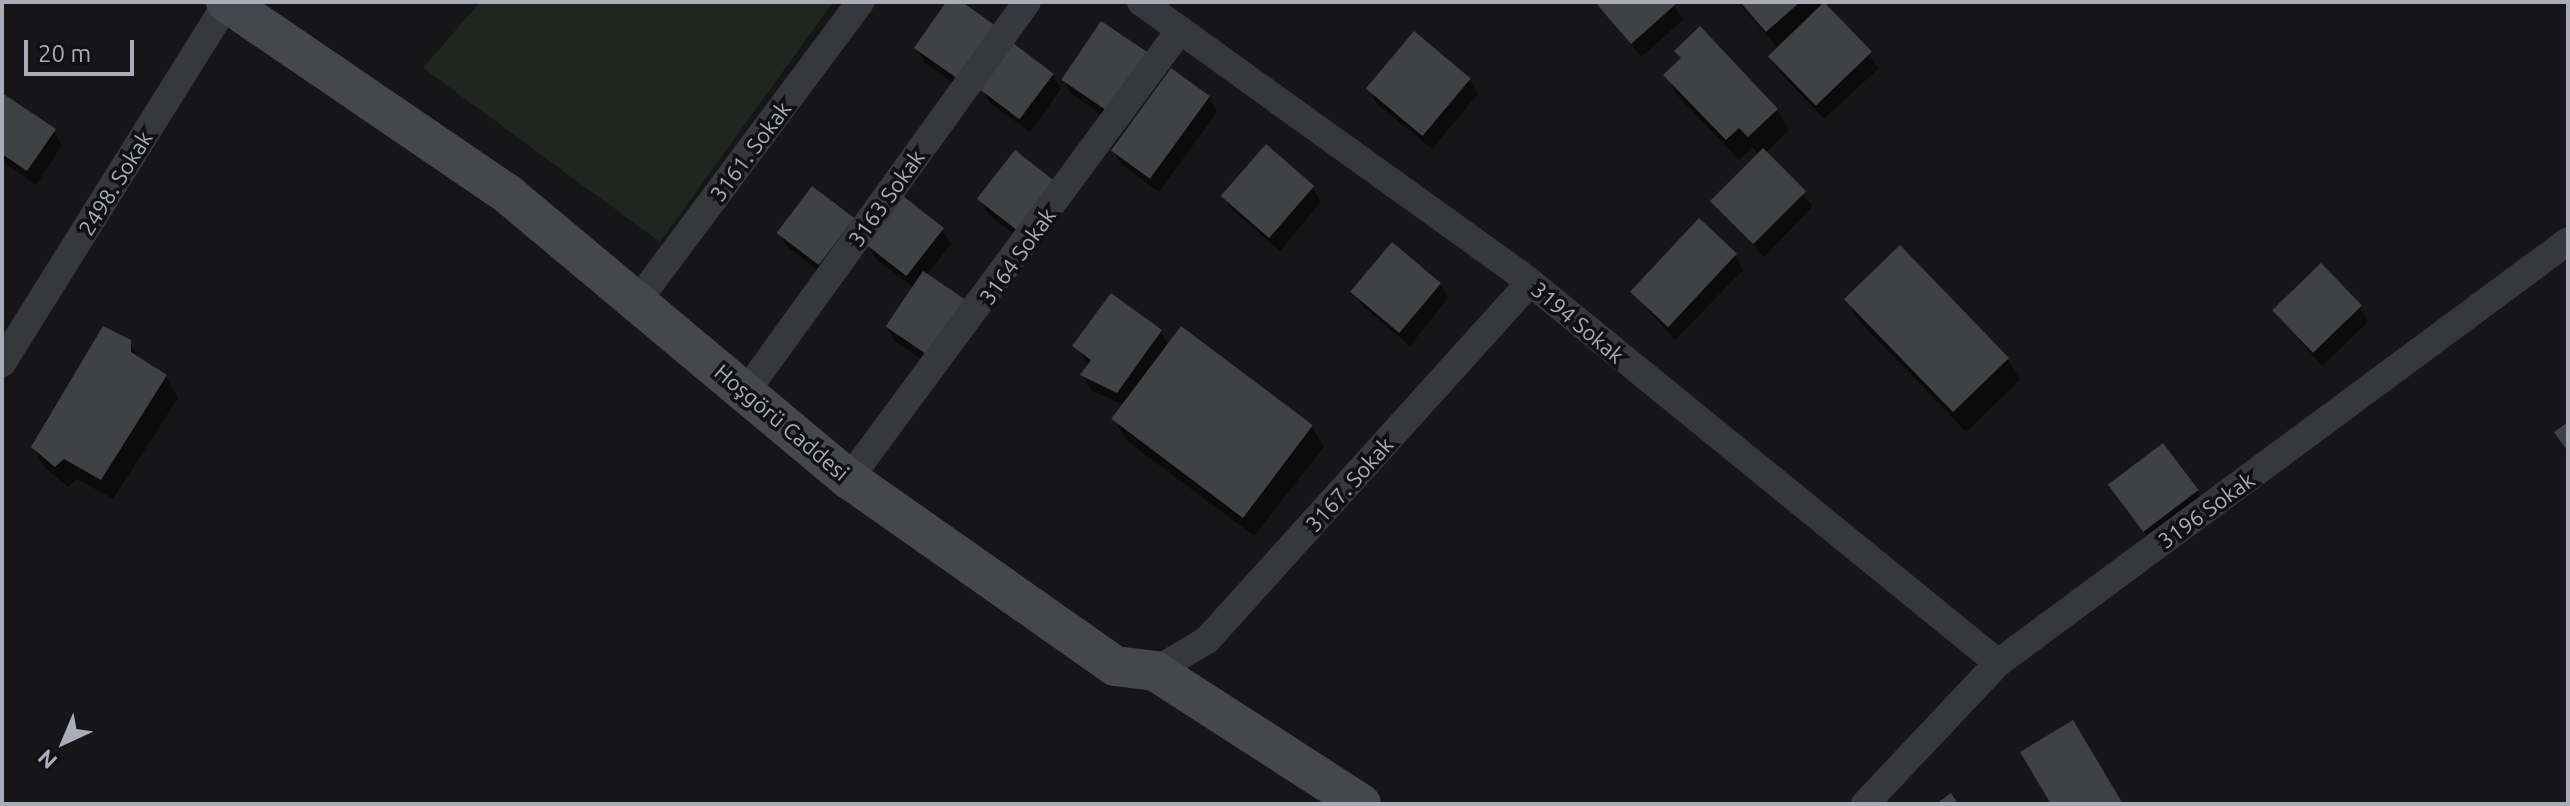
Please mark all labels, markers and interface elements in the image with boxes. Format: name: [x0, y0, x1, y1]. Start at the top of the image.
scale bar: [28, 24, 138, 74]
text: 20 m: [38, 40, 91, 67]
street label: 3161. Sokak: [704, 96, 796, 206]
street label: 2498. Sokak: [73, 126, 157, 240]
street label: 3163 Sokak: [842, 145, 930, 251]
street label: 3164 Sokak: [973, 203, 1061, 309]
street label: 3194 Sokak: [1526, 276, 1630, 368]
street label: Hoşgörü Caddesi: [710, 358, 854, 486]
street label: 3167. Sokak: [1300, 431, 1398, 537]
street label: 3196 Sokak: [2153, 466, 2259, 554]
north arrow: [24, 702, 104, 782]
text: N: [32, 745, 62, 774]

